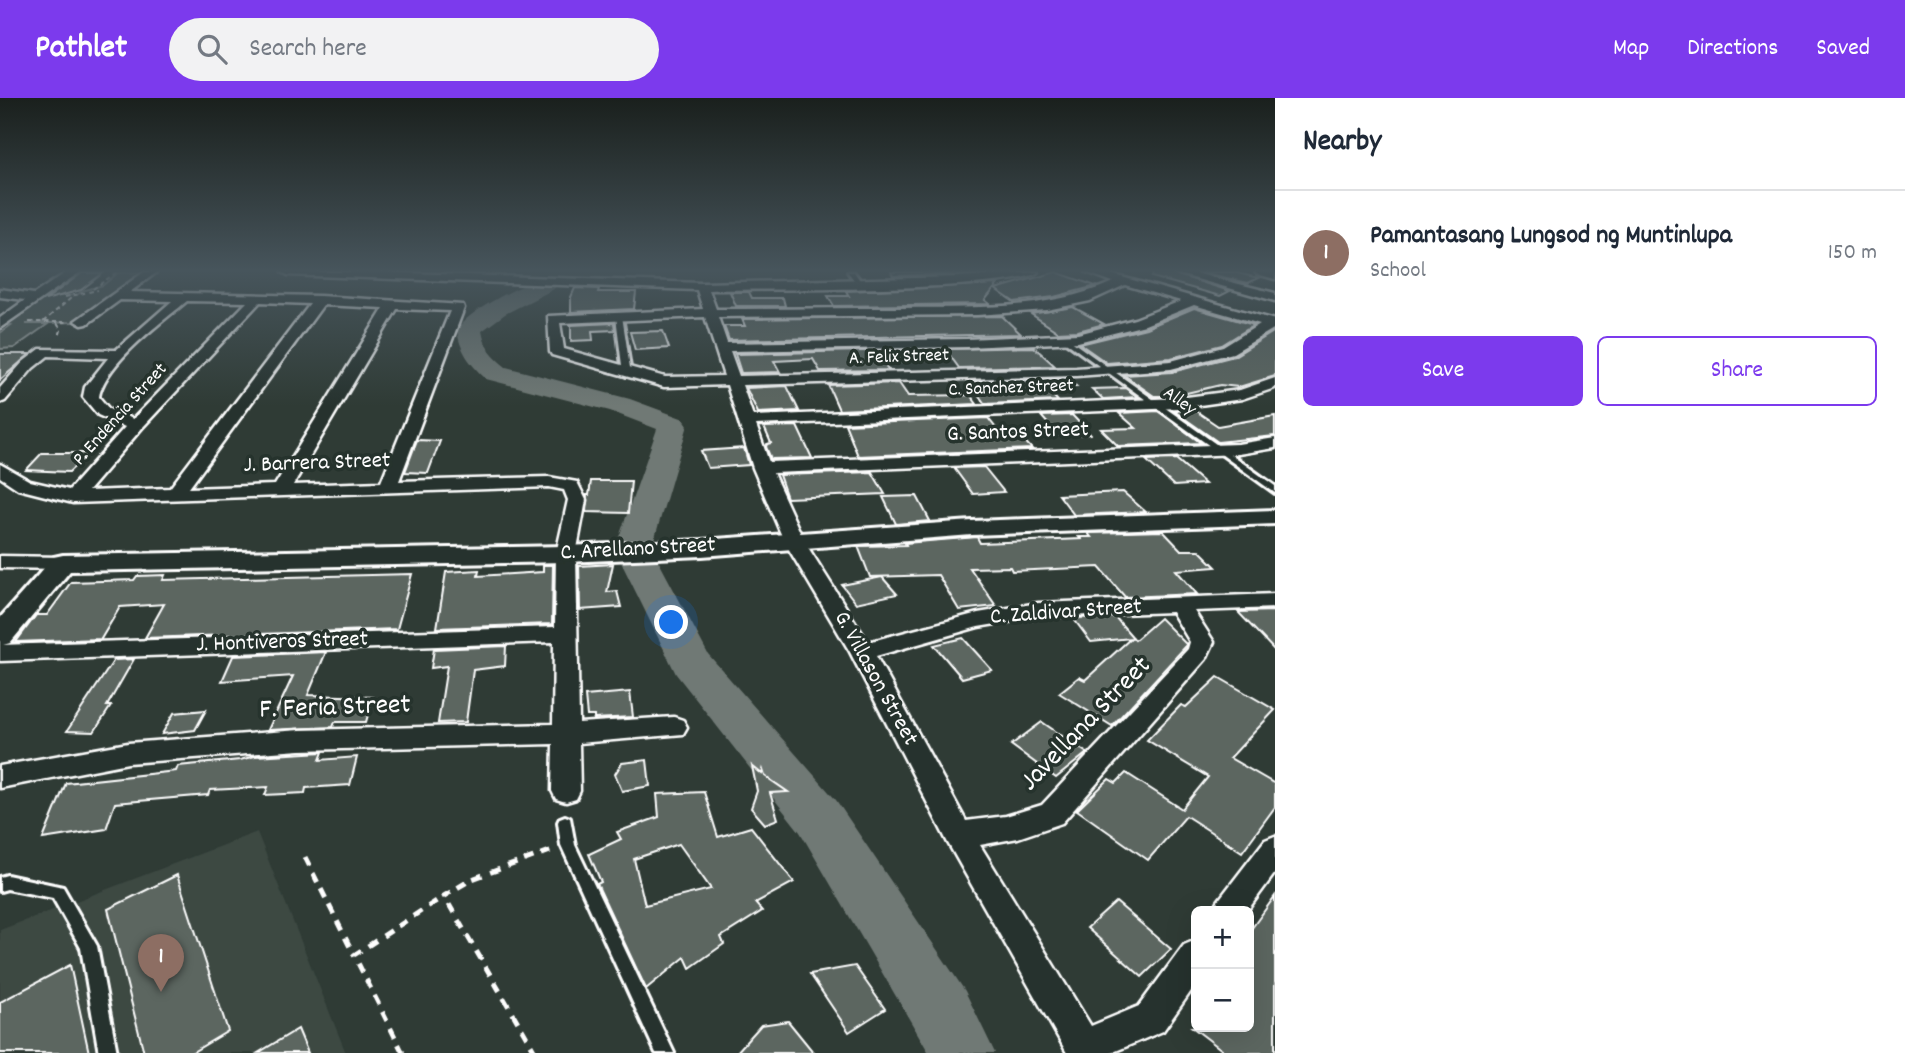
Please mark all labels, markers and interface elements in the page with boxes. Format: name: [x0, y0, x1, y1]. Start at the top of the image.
search box: [169, 18, 659, 81]
text: Pathlet: [35, 26, 127, 73]
icon: search: [193, 30, 231, 68]
text: Search here: [249, 31, 367, 68]
text: Map: [1613, 32, 1649, 66]
text: Directions: [1687, 32, 1778, 66]
text: Saved: [1816, 32, 1870, 66]
text: Nearby: [1303, 122, 1381, 165]
text: Pamantasang Lungsod ng Muntinlupa: [1370, 218, 1732, 255]
text: 1: [1323, 237, 1329, 270]
text: 150 m: [1828, 237, 1877, 270]
text: School: [1370, 255, 1426, 288]
button: Save: [1303, 336, 1583, 406]
button: Share: [1597, 336, 1877, 406]
street label: A. Felix Street: [848, 343, 950, 373]
street label: P. Endencia Street: [67, 358, 175, 472]
street label: C. Sanchez Street: [948, 373, 1074, 405]
street label: Alley: [1157, 381, 1202, 424]
street label: G. Santos Street: [947, 414, 1089, 452]
street label: J. Barrera Street: [243, 445, 391, 483]
street label: C. Arellano Street: [560, 529, 716, 571]
street label: C. Zaldivar Street: [989, 591, 1143, 635]
your location: [654, 605, 688, 639]
street label: G. Villason Street: [824, 606, 926, 752]
street label: J. Hontiveros Street: [195, 624, 369, 662]
street label: Javellana Street: [1012, 648, 1162, 802]
street label: F. Feria Street: [259, 686, 411, 732]
map controls: [1191, 906, 1254, 1032]
button: +: [1191, 906, 1254, 969]
pin: 1: [138, 934, 184, 992]
button: −: [1191, 969, 1254, 1032]

